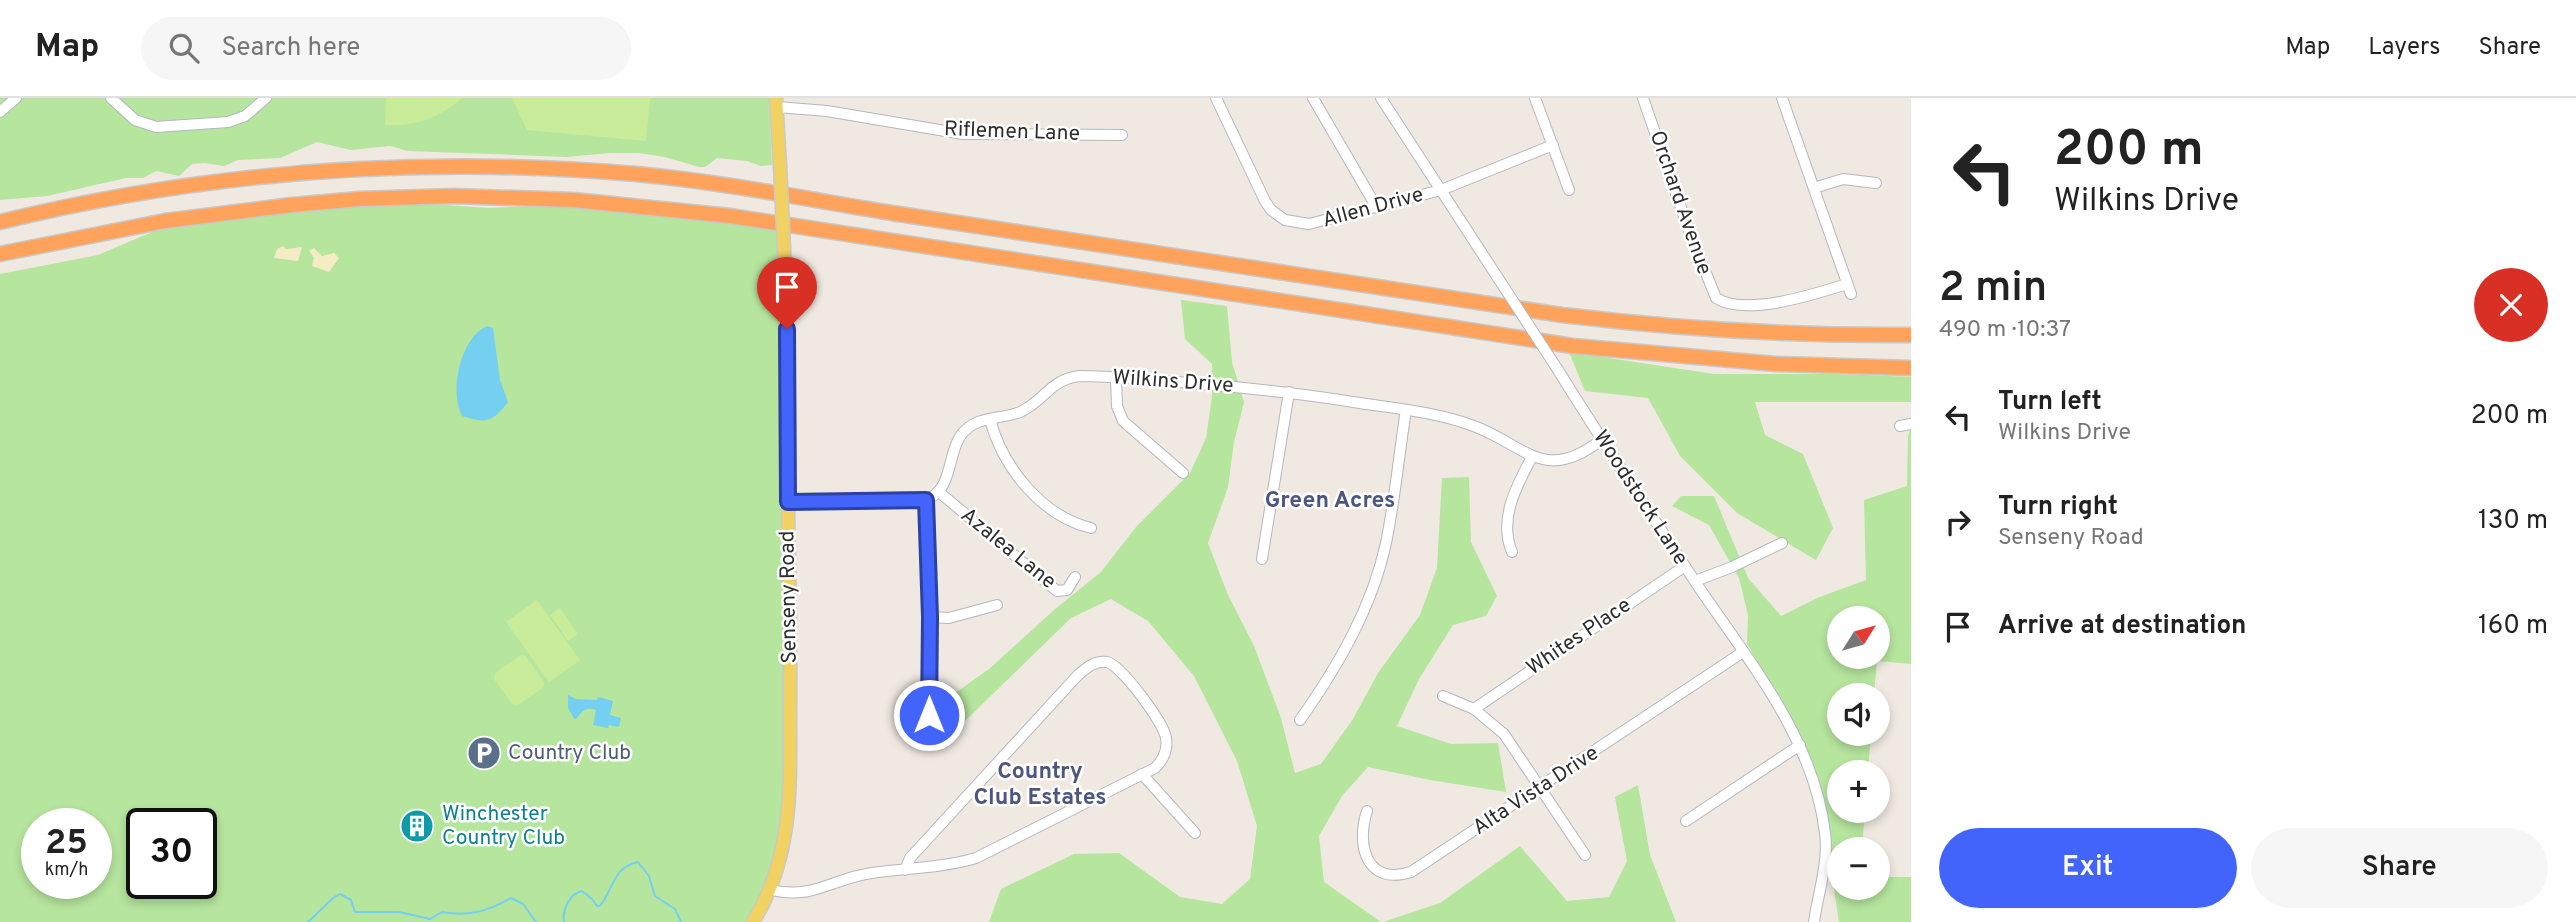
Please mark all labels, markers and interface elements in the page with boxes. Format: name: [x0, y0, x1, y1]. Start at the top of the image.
search box: [141, 17, 631, 80]
text: Map: [35, 27, 99, 69]
icon: search: [165, 29, 203, 67]
text: Search here: [221, 32, 360, 65]
text: Map: [2285, 33, 2330, 63]
text: Layers: [2368, 33, 2440, 63]
text: Share: [2478, 33, 2541, 63]
street label: Riflemen Lane: [943, 116, 1081, 148]
text: 200 m: [2054, 121, 2204, 183]
icon: left: [1939, 126, 2030, 217]
street label: Orchard Avenue: [1643, 127, 1717, 279]
street label: Allen Drive: [1320, 182, 1426, 234]
text: Wilkins Drive: [2054, 182, 2239, 222]
pin: [757, 257, 817, 329]
text: 2 min: [1939, 263, 2047, 316]
icon: arrive: [768, 268, 806, 306]
button: close: [2474, 268, 2548, 342]
text: 490 m · 10:37: [1939, 316, 2071, 345]
street label: Wilkins Drive: [1112, 364, 1234, 400]
text: Turn left: [1998, 386, 2102, 419]
icon: left: [1939, 398, 1977, 436]
text: 200 m: [2471, 400, 2548, 433]
text: Wilkins Drive: [1998, 419, 2131, 448]
street label: Woodstock Lane: [1586, 425, 1694, 571]
district label: Green Acres: [1265, 487, 1395, 516]
text: Turn right: [1998, 491, 2118, 524]
street label: Azalea Lane: [955, 502, 1061, 596]
icon: right: [1939, 503, 1977, 541]
text: 130 m: [2478, 505, 2548, 538]
text: Senseny Road: [1998, 524, 2144, 553]
street label: Senseny Road: [774, 530, 804, 664]
street label: Whites Place: [1522, 592, 1636, 682]
north arrow: [1827, 606, 1890, 668]
map controls: [1827, 606, 1890, 900]
icon: arrive: [1939, 608, 1977, 646]
text: Arrive at destination: [1998, 610, 2246, 643]
text: 160 m: [2478, 610, 2548, 643]
position arrow: [892, 678, 966, 752]
button: sound: [1827, 683, 1890, 746]
parking icon: Country Club: [465, 734, 503, 772]
place label: Country Club: [508, 740, 631, 767]
street label: Alta Vista Drive: [1468, 740, 1604, 842]
district label: Country Club Estates: [973, 758, 1107, 813]
button: +: [1827, 760, 1890, 823]
place label: Winchester Country Club: [442, 801, 565, 852]
building icon: Winchester Country Club: [398, 807, 436, 845]
speed limit sign: 30: [126, 808, 217, 899]
text: 25: [45, 822, 88, 866]
button: Exit: [1939, 828, 2237, 908]
button: Share: [2251, 828, 2548, 908]
button: −: [1827, 837, 1890, 900]
text: km/h: [45, 859, 88, 882]

